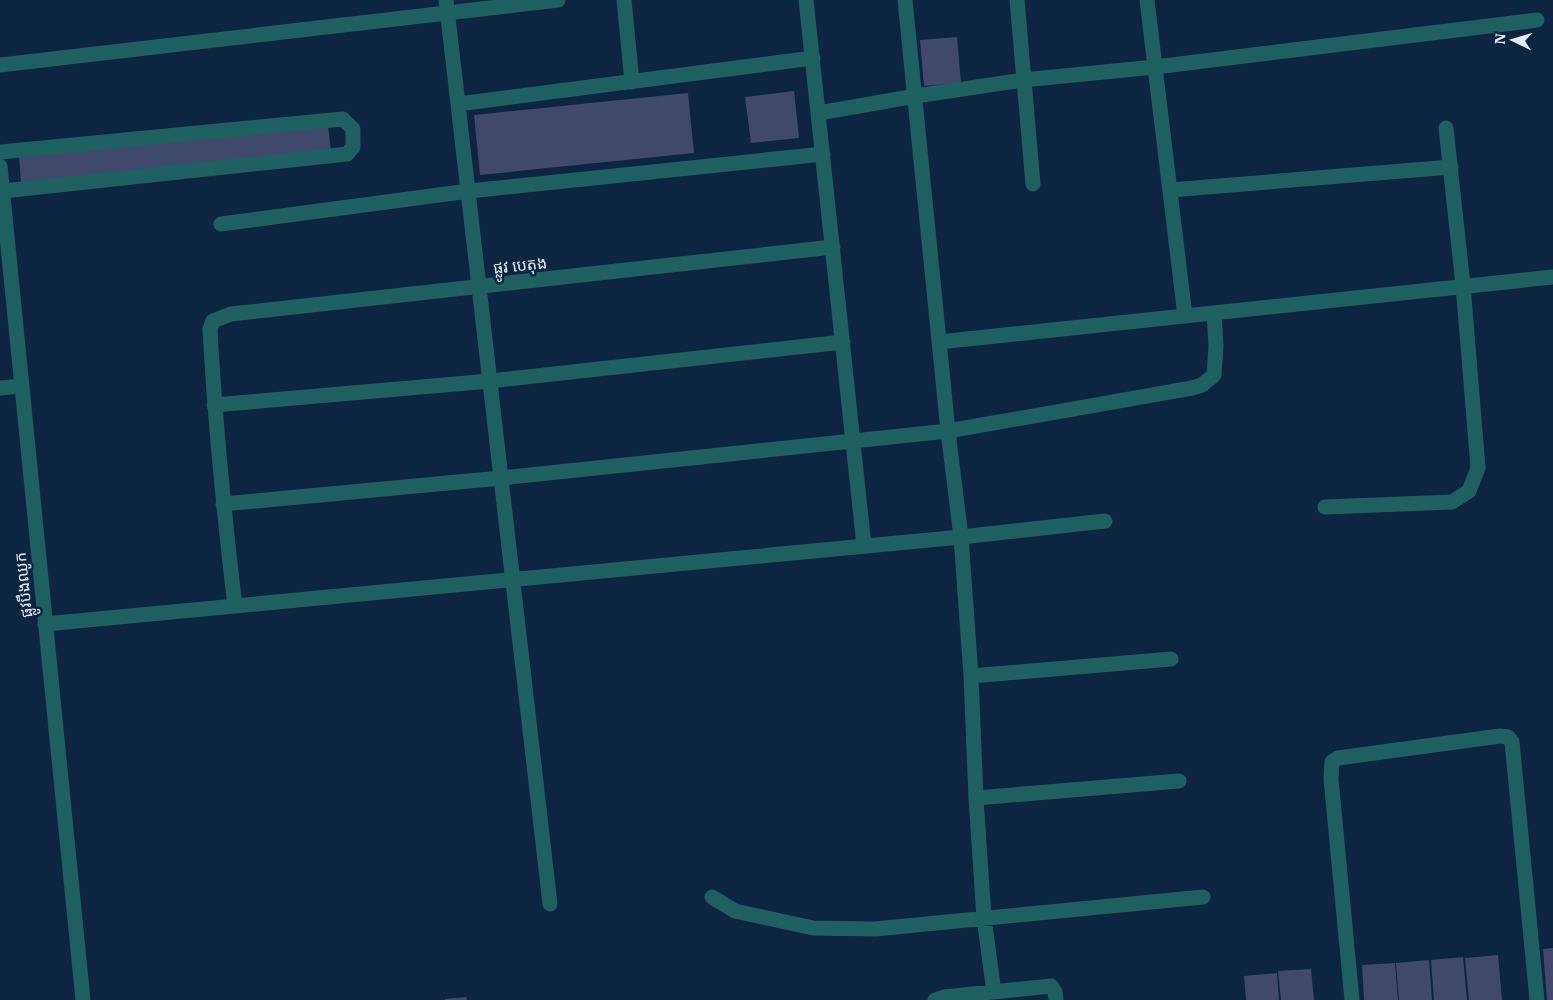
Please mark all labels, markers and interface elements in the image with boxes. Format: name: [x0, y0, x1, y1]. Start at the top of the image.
north arrow: [1488, 15, 1538, 65]
text: N: [1491, 33, 1509, 45]
street label: ផ្លូវ បេតុង: [492, 252, 548, 282]
street label: ផ្លូវបឹងឈូក: [10, 551, 41, 619]

